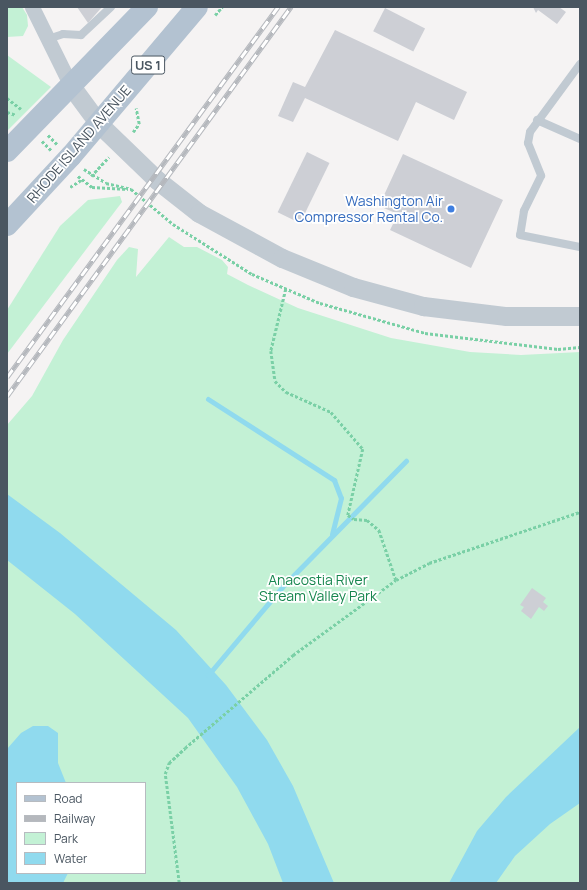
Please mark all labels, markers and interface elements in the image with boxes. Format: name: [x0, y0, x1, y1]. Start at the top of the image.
road number: US 1: [131, 54, 165, 76]
street label: RHODE ISLAND AVENUE: [23, 82, 135, 206]
place label: Washington Air Compressor Rental Co.: [294, 193, 443, 226]
marker: Washington Air Compressor Rental Co.: [446, 204, 456, 214]
park label: Anacostia River Stream Valley Park: [259, 572, 377, 604]
legend: [16, 782, 146, 874]
text: Road: [54, 790, 82, 807]
text: Railway: [54, 810, 95, 827]
text: Park: [54, 830, 78, 847]
text: Water: [54, 850, 87, 867]

